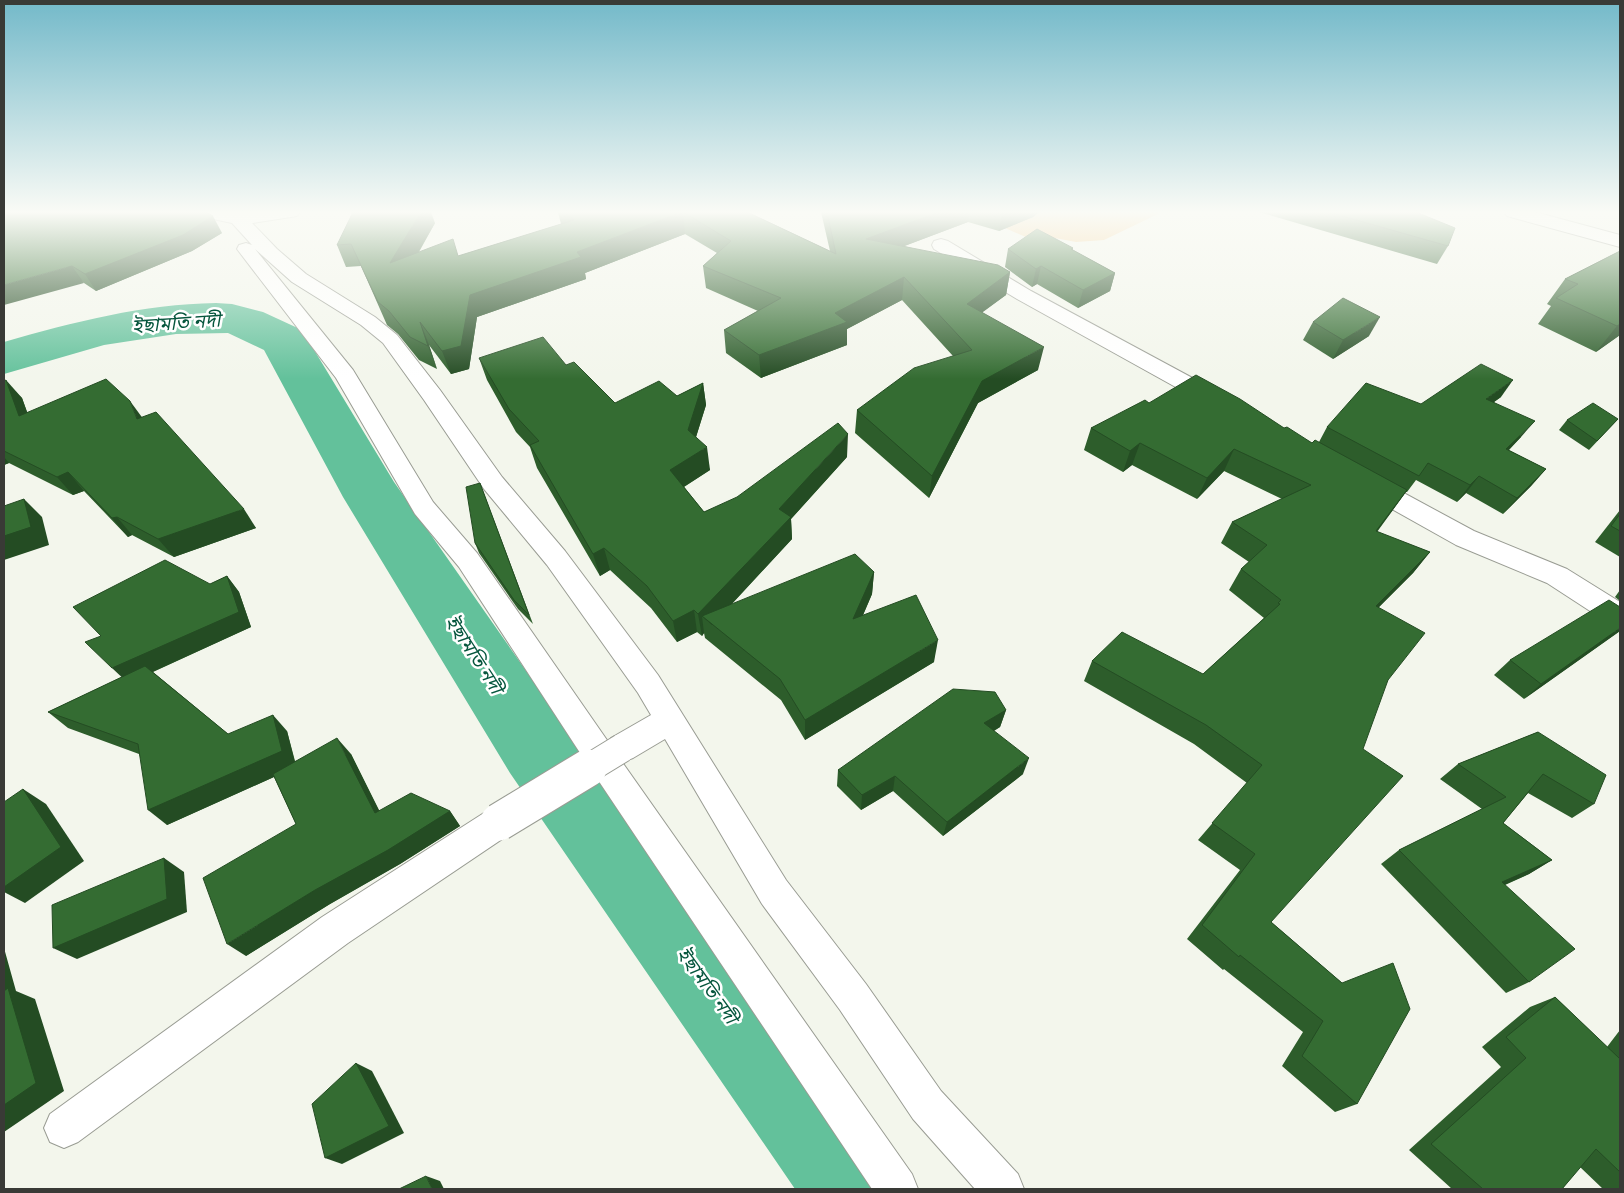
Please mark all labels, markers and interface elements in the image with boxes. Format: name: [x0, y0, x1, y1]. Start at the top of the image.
water label: ইছামতি নদী: [131, 306, 225, 338]
water label: ইছামতি নদী: [440, 610, 512, 701]
water label: ইছামতি নদী: [672, 942, 746, 1031]

